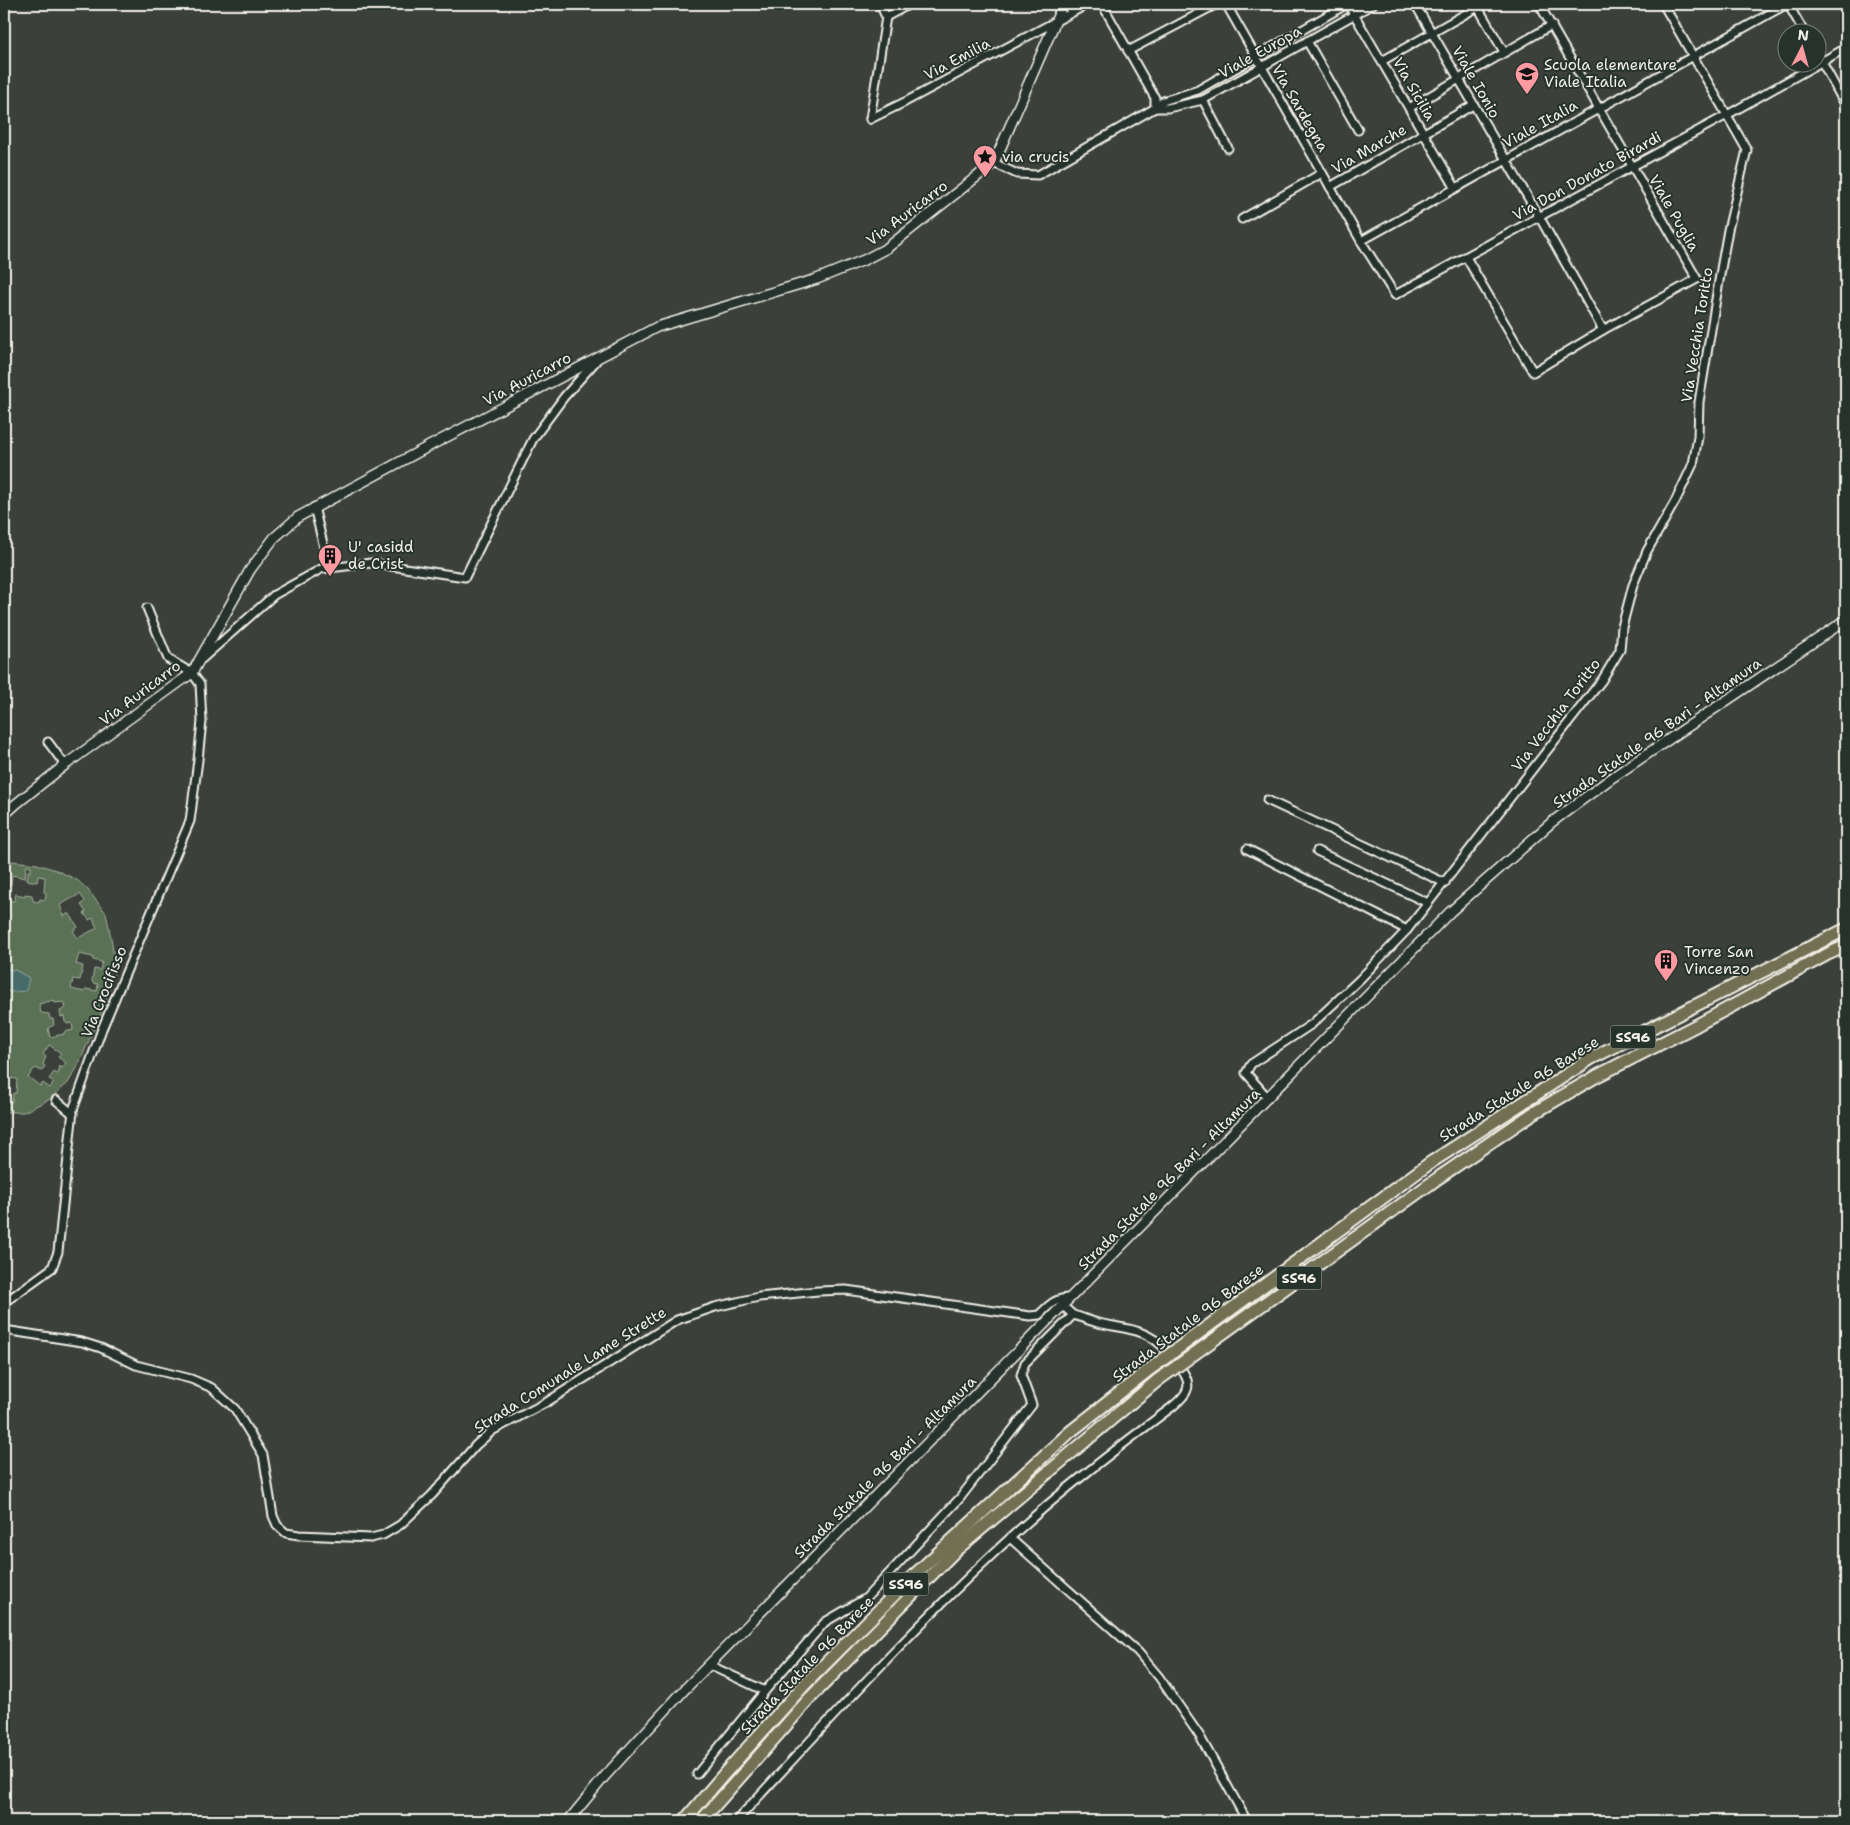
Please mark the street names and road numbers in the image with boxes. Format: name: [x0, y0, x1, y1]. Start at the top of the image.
street label: Viale Europa: [1215, 21, 1306, 83]
street label: Via Emilia: [920, 33, 994, 85]
street label: Viale Ionio: [1447, 42, 1505, 122]
street label: Via Sicilia: [1388, 54, 1440, 125]
street label: Via Sardegna: [1267, 61, 1333, 156]
street label: Viale Italia: [1499, 95, 1582, 153]
street label: Via Marche: [1328, 120, 1410, 178]
street label: Via Don Donato Birardi: [1509, 127, 1665, 225]
street label: Viale Puglia: [1644, 171, 1704, 256]
street label: Via Auricarro: [862, 176, 952, 250]
street label: Via Vecchia Toritto: [1676, 266, 1718, 404]
street label: Via Auricarro: [479, 347, 575, 411]
street label: Strada Statale 96 Bari - Altamura: [1549, 653, 1766, 813]
street label: Via Vecchia Toritto: [1507, 654, 1605, 776]
street label: Via Auricarro: [95, 656, 185, 730]
street label: Via Crocifisso: [77, 943, 131, 1041]
road number: SS96: [1610, 1026, 1656, 1048]
street label: Strada Statale 96 Barese: [1435, 1032, 1603, 1146]
street label: Strada Statale 96 Bari - Altamura: [1073, 1083, 1265, 1275]
street label: Strada Statale 96 Barese: [1108, 1259, 1268, 1387]
road number: SS96: [1276, 1266, 1322, 1290]
street label: Strada Comunale Lame Strette: [470, 1302, 670, 1438]
street label: Strada Statale 96 Bari - Altamura: [789, 1371, 981, 1563]
road number: SS96: [884, 1572, 928, 1596]
street label: Strada Statale 96 Barese: [736, 1592, 878, 1738]

